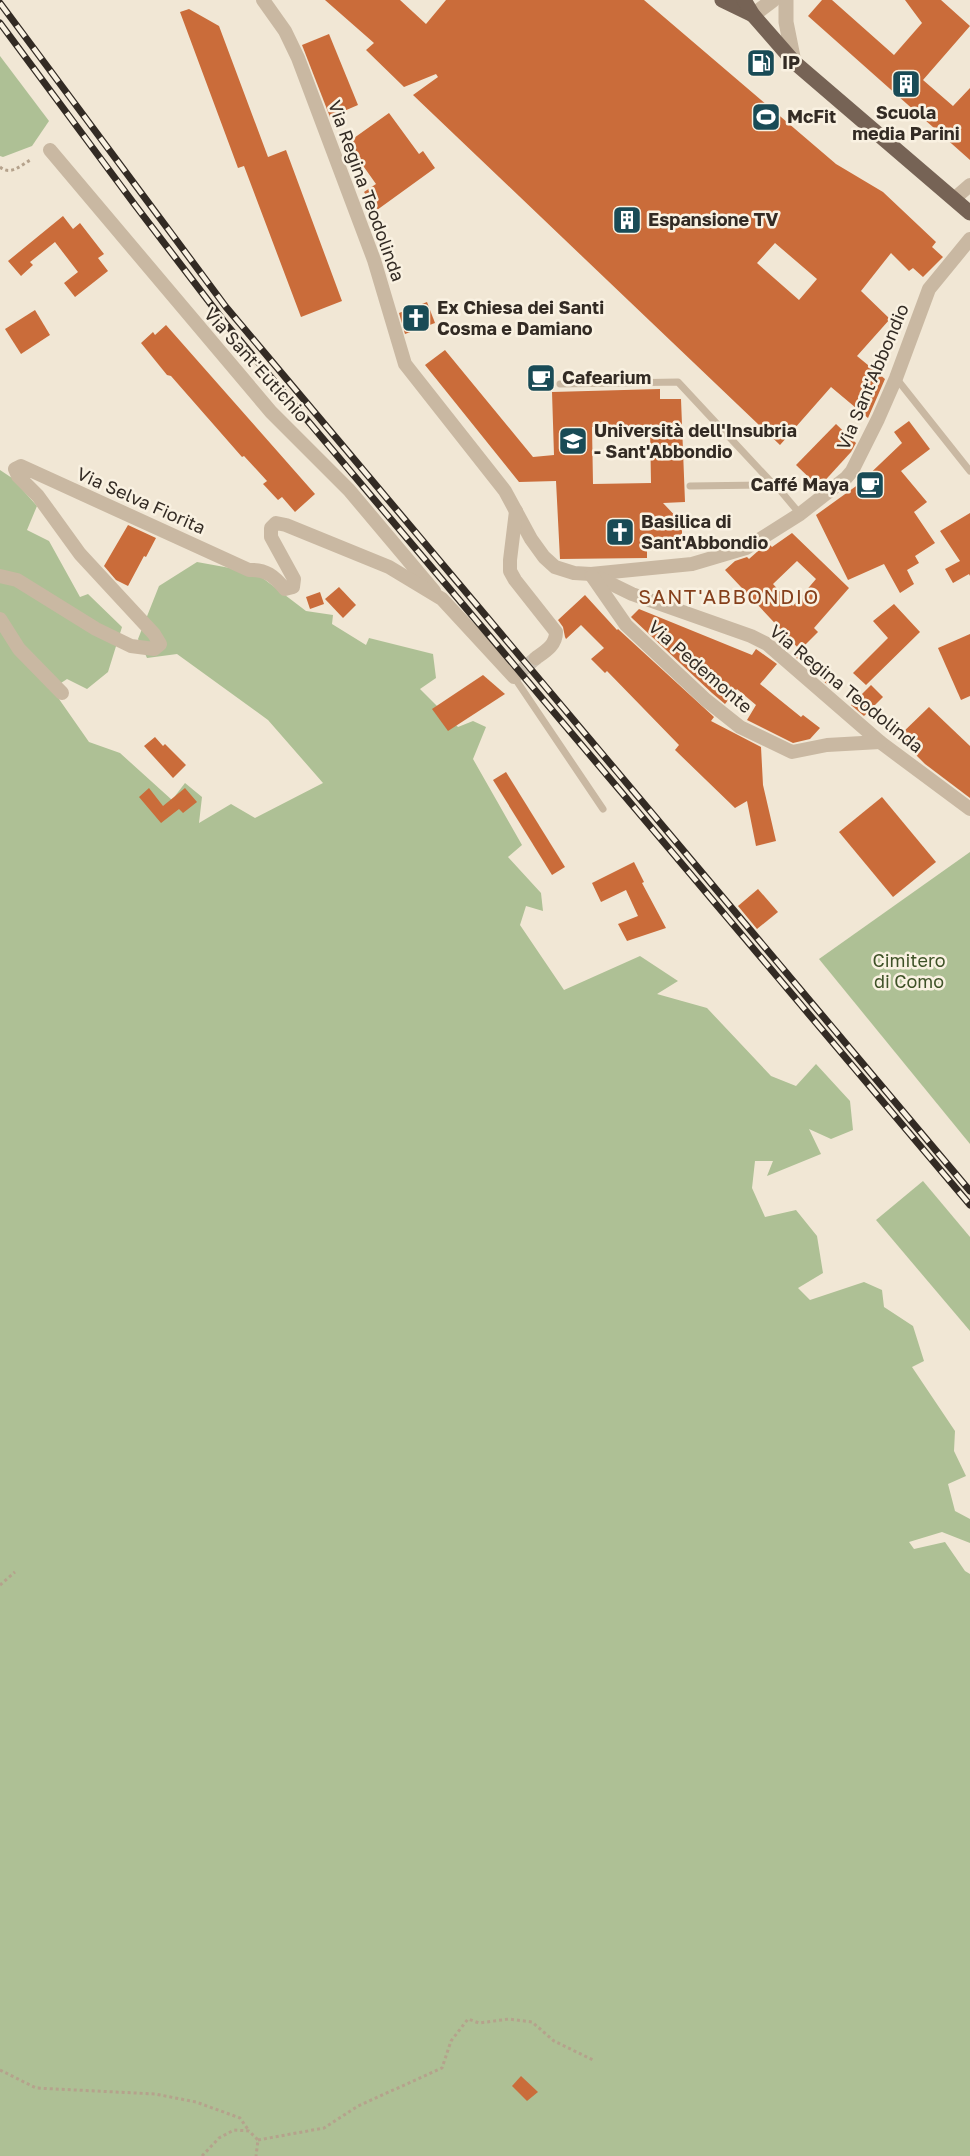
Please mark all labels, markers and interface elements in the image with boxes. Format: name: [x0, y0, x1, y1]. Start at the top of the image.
fuel station icon: IP: [745, 47, 777, 79]
place label: IP: [782, 51, 800, 73]
building icon: Scuola media Parini: [890, 68, 922, 100]
street label: Via Regina Teodolinda: [324, 97, 410, 284]
sports icon: McFit: [750, 101, 782, 133]
place label: Scuola media Parini: [852, 101, 960, 144]
place label: McFit: [787, 105, 836, 127]
building icon: Espansione TV: [611, 204, 643, 236]
place label: Espansione TV: [648, 208, 779, 230]
place label: Ex Chiesa dei Santi Cosma e Damiano: [437, 296, 604, 339]
street label: Via Sant'Abbondio: [831, 300, 913, 453]
church icon: Ex Chiesa dei Santi Cosma e Damiano: [400, 302, 432, 334]
street label: Via Sant'Eutichio: [200, 303, 314, 426]
cafe icon: Cafearium: [525, 362, 557, 394]
place label: Cafearium: [562, 366, 651, 388]
place label: Università dell'Insubria - Sant'Abbondio: [594, 419, 797, 462]
school or university icon: Università dell'Insubria - Sant'Abbondio: [557, 425, 589, 457]
street label: Via Selva Fiorita: [74, 462, 209, 538]
cafe icon: Caffé Maya: [854, 469, 886, 501]
place label: Caffé Maya: [750, 473, 849, 495]
place label: Basilica di Sant'Abbondio: [641, 510, 768, 553]
church icon: Basilica di Sant'Abbondio: [604, 516, 636, 548]
district label: SANT'ABBONDIO: [638, 584, 820, 608]
street label: Via Pedemonte: [644, 615, 757, 717]
street label: Via Regina Teodolinda: [765, 620, 928, 757]
park label: Cimitero di Como: [872, 949, 946, 992]

